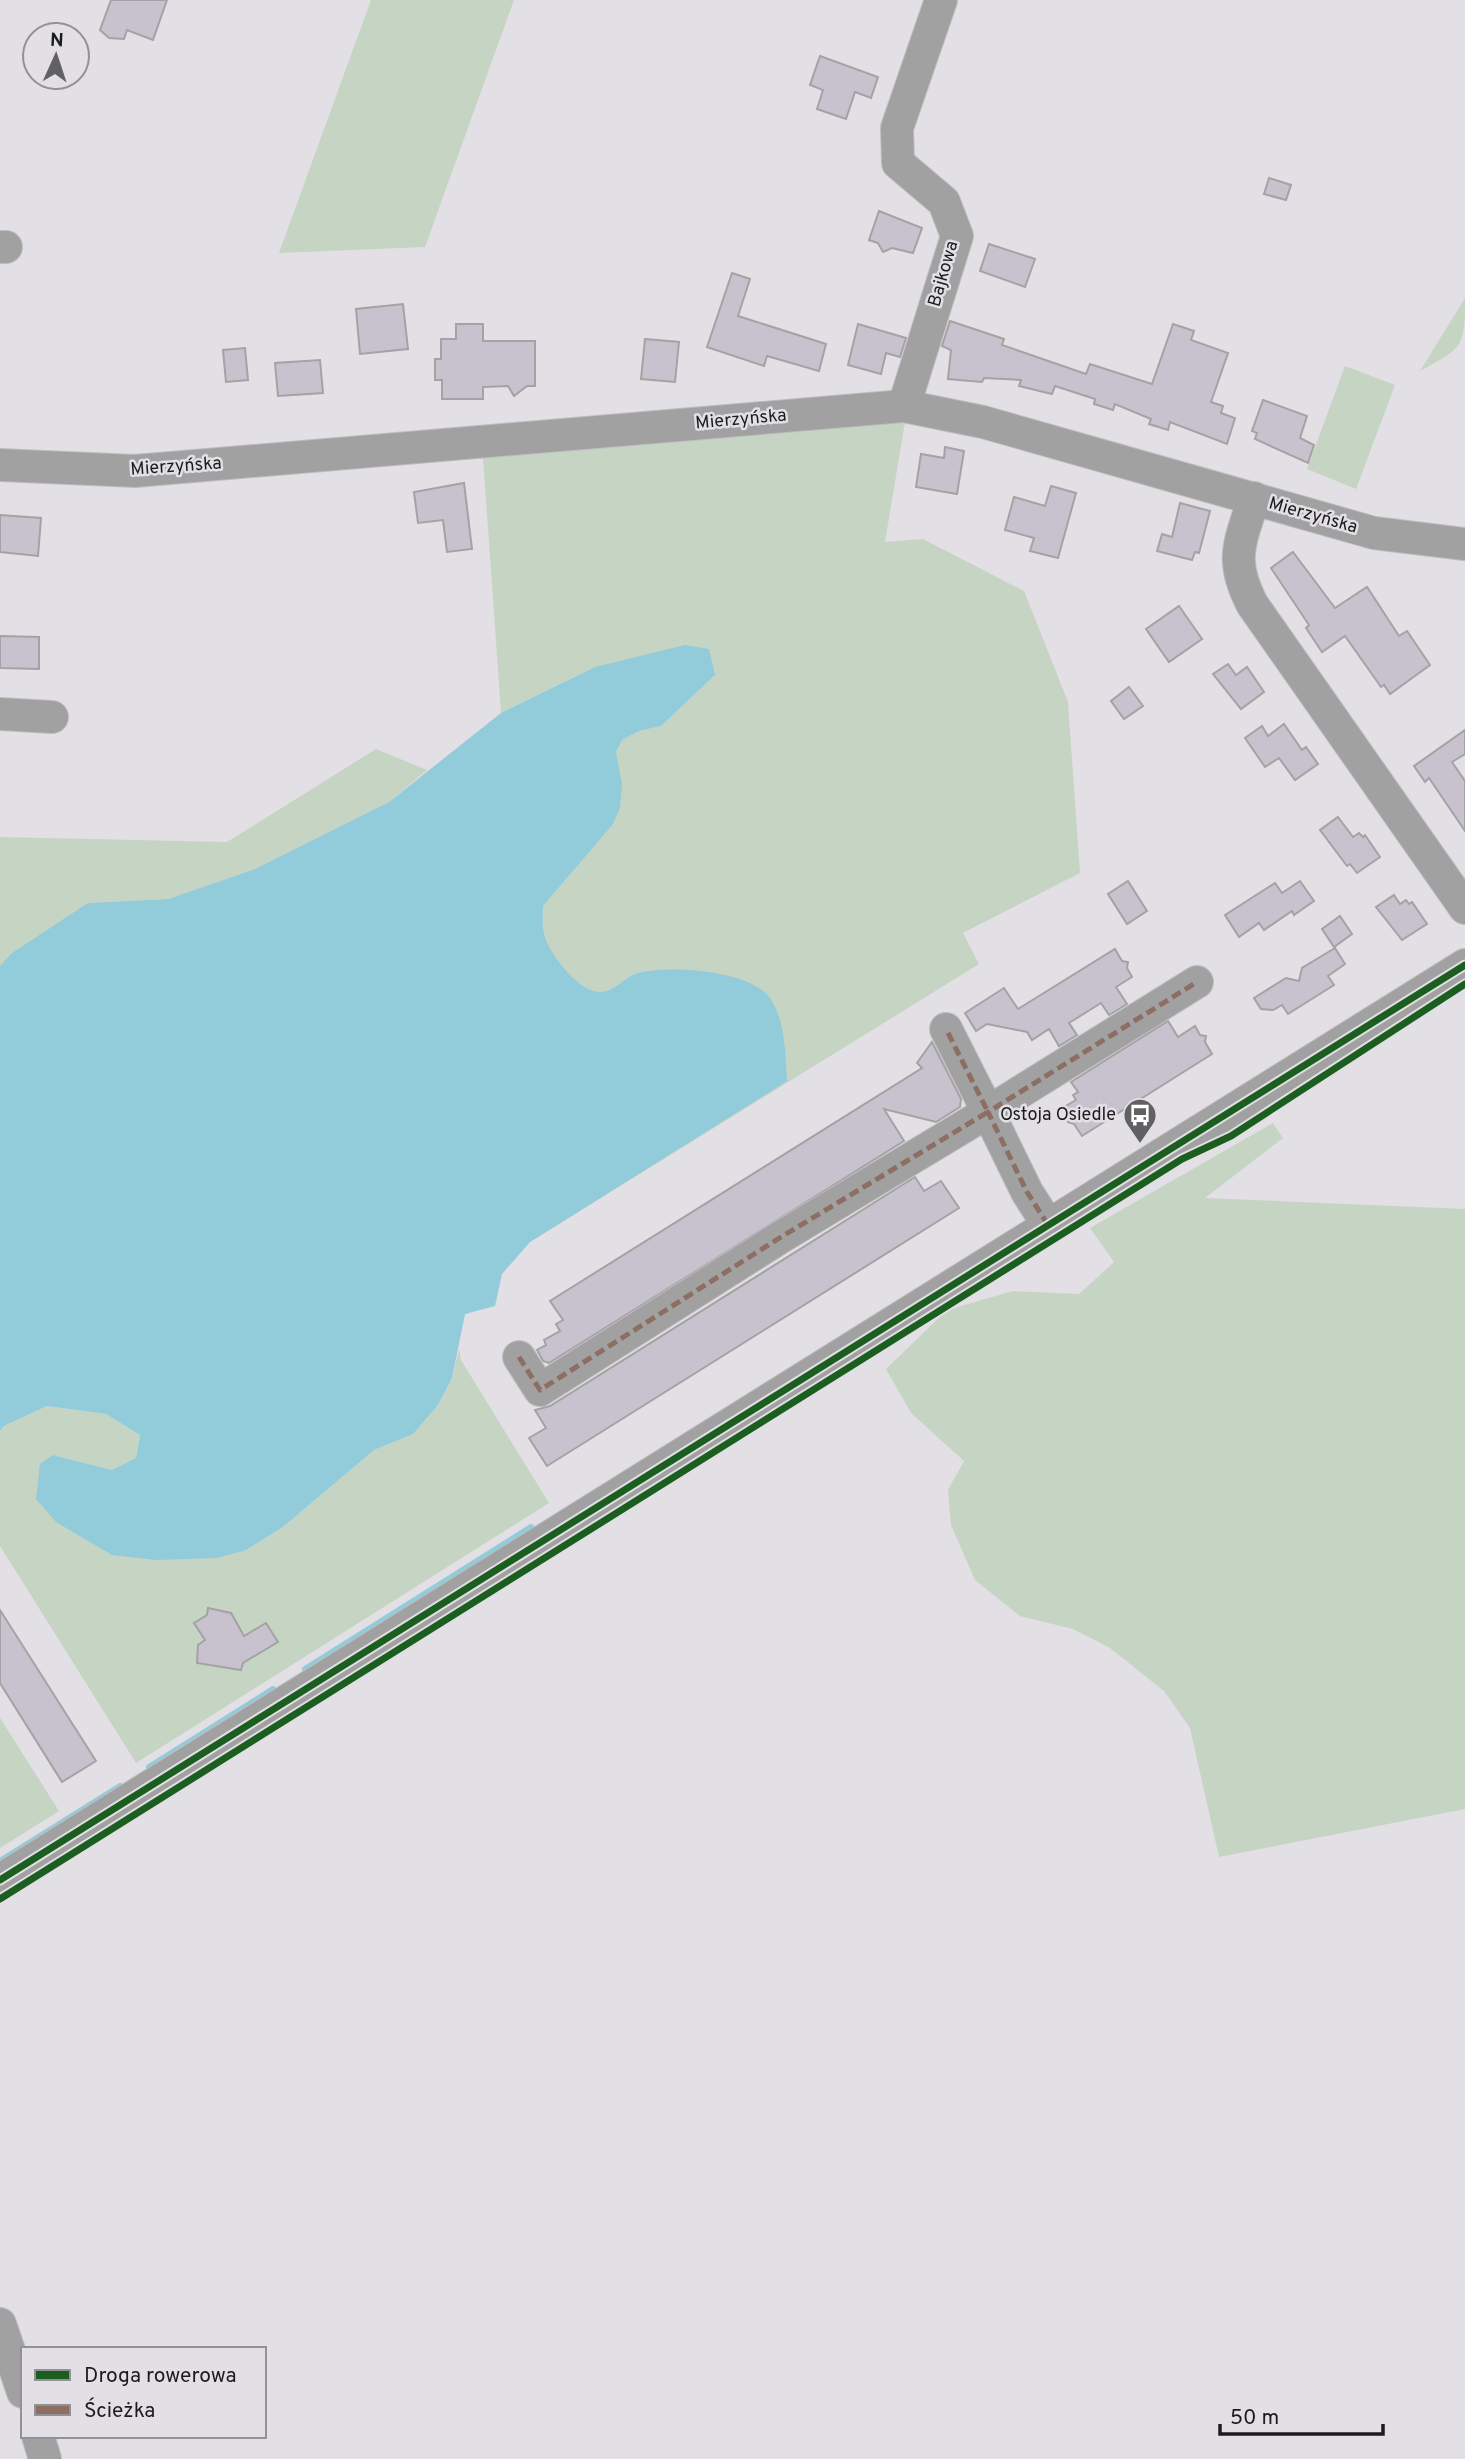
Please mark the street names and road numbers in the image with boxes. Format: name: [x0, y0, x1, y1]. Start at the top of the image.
street label: Bajkowa: [924, 238, 964, 310]
street label: Mierzyńska: [694, 405, 788, 435]
street label: Mierzyńska: [130, 452, 222, 482]
street label: Mierzyńska: [1266, 492, 1360, 540]

